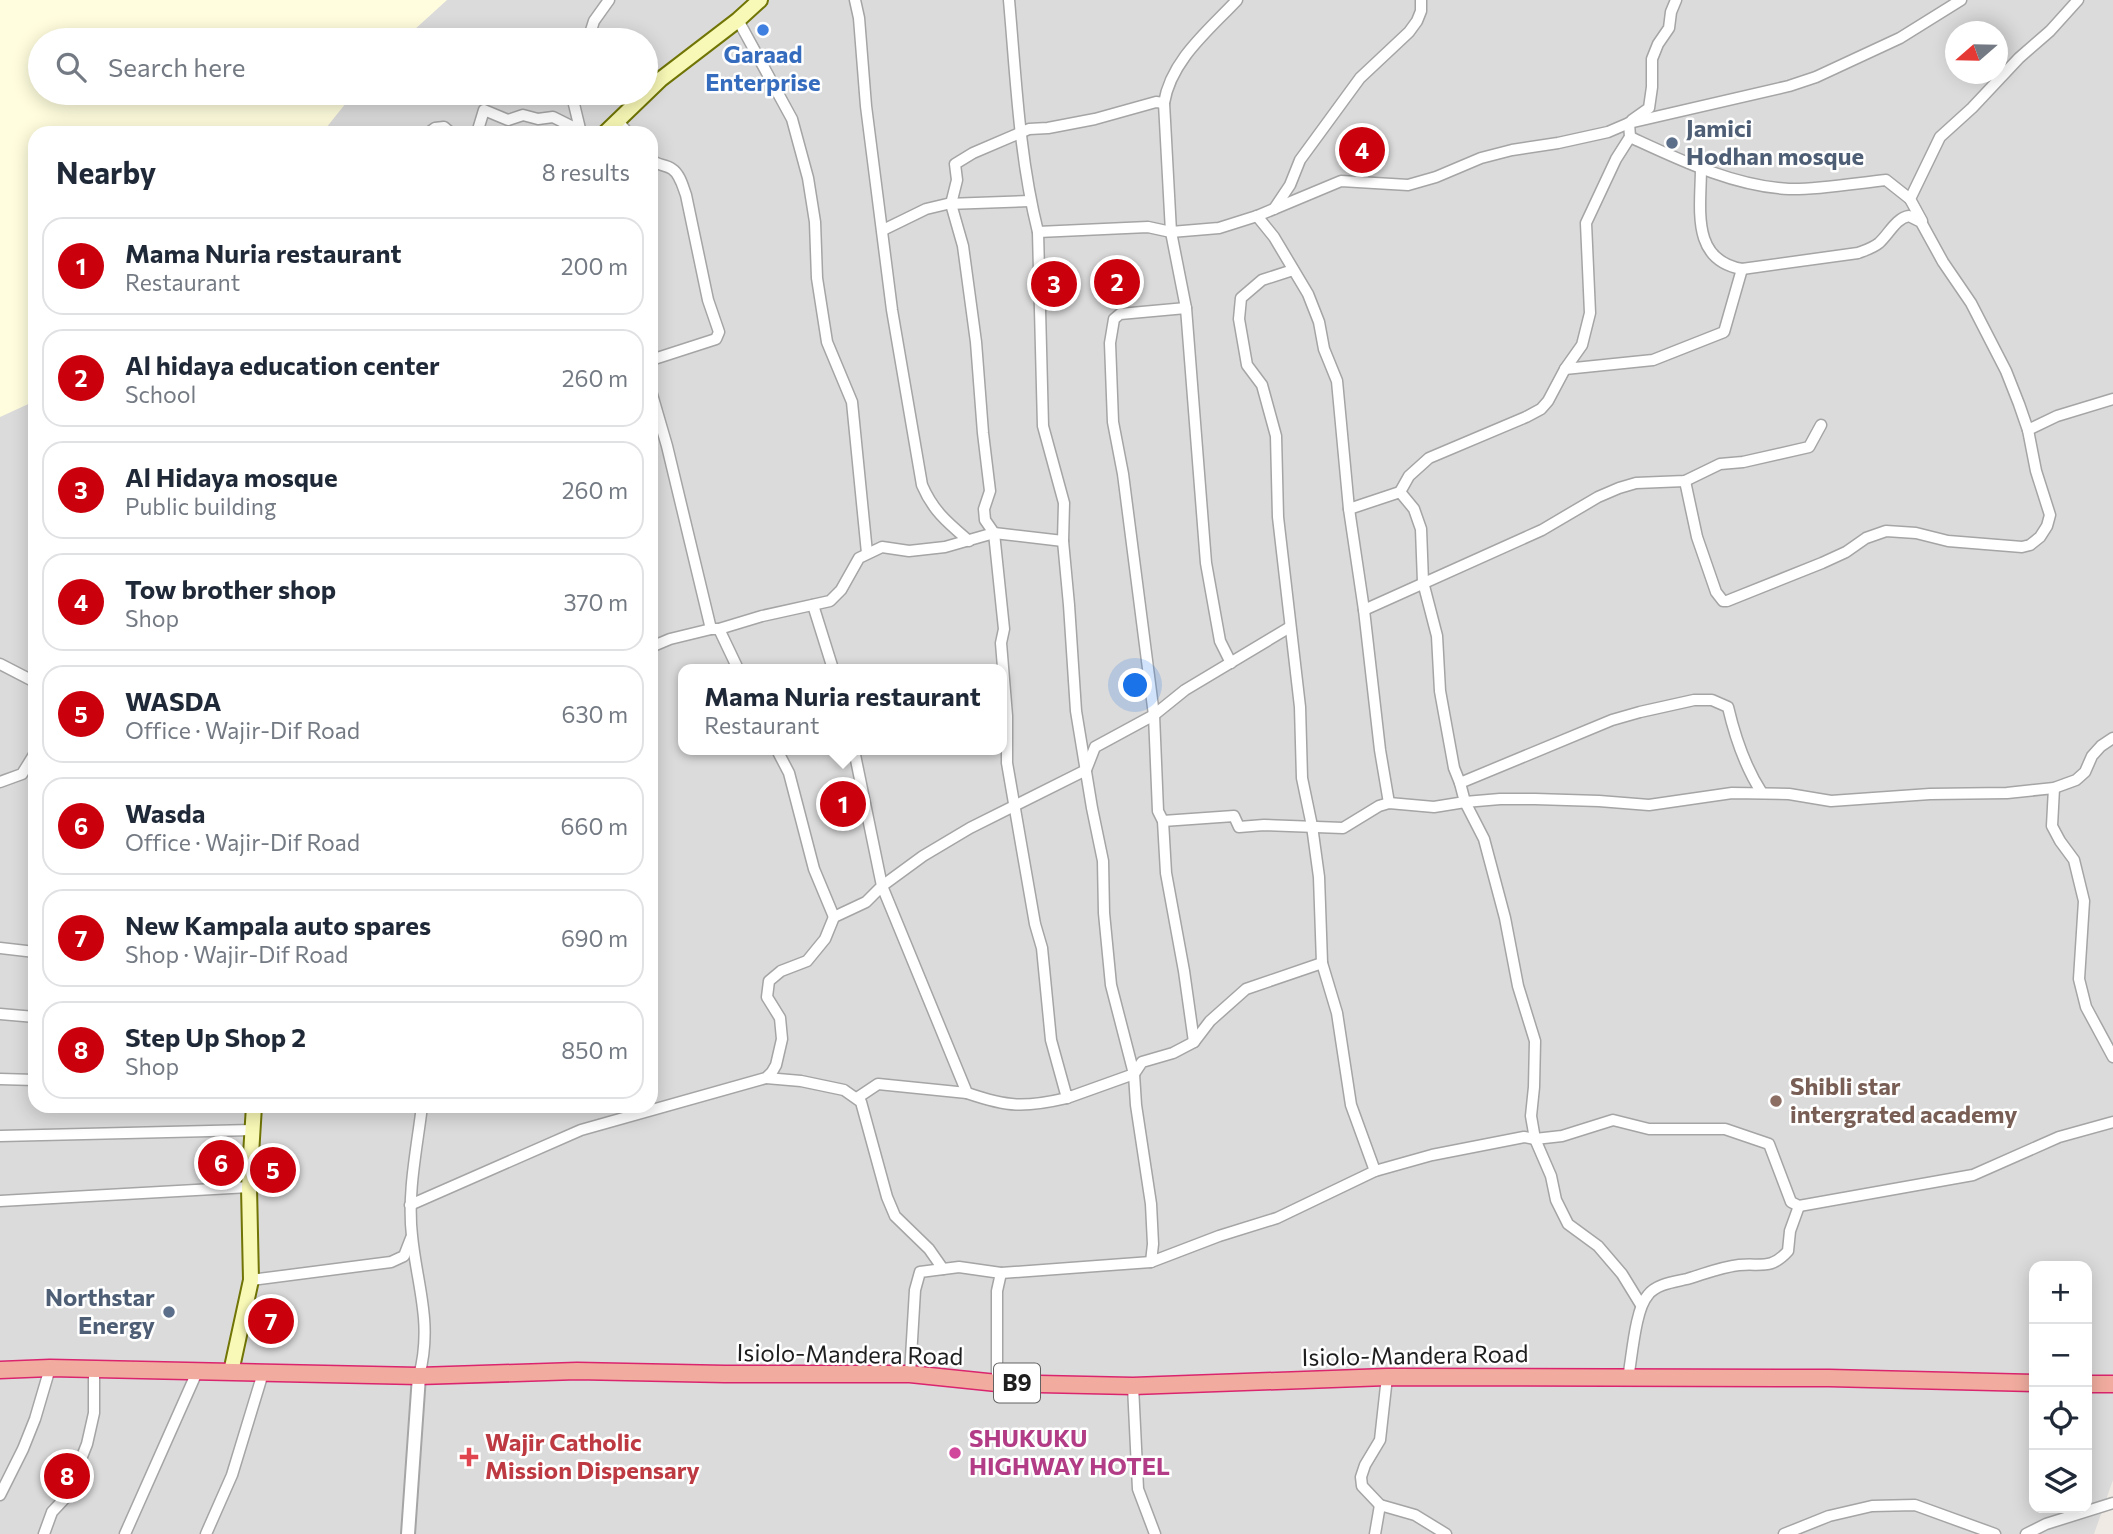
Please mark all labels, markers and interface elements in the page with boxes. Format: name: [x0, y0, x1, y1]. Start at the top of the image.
north arrow: [1945, 21, 2008, 84]
marker: Garaad Enterprise: [755, 22, 771, 38]
search box: [28, 28, 658, 105]
place label: Garaad Enterprise: [705, 39, 821, 96]
icon: search: [52, 48, 90, 86]
text: Search here: [108, 51, 246, 82]
place label: Jamici Hodhan mosque: [1686, 113, 1864, 170]
pin: 4: [1339, 124, 1385, 176]
marker: Jamici Hodhan mosque: [1664, 135, 1680, 151]
text: Nearby: [56, 153, 156, 190]
text: 8 results: [542, 158, 630, 186]
text: Mama Nuria restaurant: [125, 237, 402, 268]
text: 1: [76, 252, 86, 280]
text: 200 m: [561, 252, 628, 280]
pin: 2: [1094, 256, 1140, 308]
pin: 3: [1031, 258, 1077, 310]
text: Restaurant: [125, 268, 240, 296]
text: Al hidaya education center: [125, 349, 440, 380]
text: 2: [74, 364, 88, 392]
text: 260 m: [562, 364, 628, 392]
text: School: [125, 380, 196, 408]
text: Al Hidaya mosque: [125, 461, 338, 492]
text: 3: [74, 476, 88, 504]
text: 260 m: [562, 476, 628, 504]
text: Public building: [125, 492, 276, 520]
text: Tow brother shop: [125, 573, 336, 604]
text: 4: [74, 588, 88, 616]
text: 370 m: [563, 588, 628, 616]
text: Shop: [125, 604, 179, 632]
popup: [678, 664, 1007, 755]
your location: [1118, 668, 1152, 702]
text: Mama Nuria restaurant: [704, 680, 981, 711]
text: WASDA: [125, 685, 222, 716]
text: 5: [74, 700, 88, 728]
text: 630 m: [562, 700, 628, 728]
text: Restaurant: [704, 711, 819, 739]
text: Office · Wajir-Dif Road: [125, 716, 360, 744]
pin: 1: [820, 778, 866, 830]
text: Wasda: [125, 797, 206, 828]
text: 6: [74, 812, 88, 840]
text: 660 m: [561, 812, 628, 840]
text: Office · Wajir-Dif Road: [125, 828, 360, 856]
text: New Kampala auto spares: [125, 909, 431, 940]
text: 7: [75, 924, 87, 952]
text: 690 m: [561, 924, 628, 952]
text: Shop · Wajir-Dif Road: [125, 940, 348, 968]
text: Step Up Shop 2: [125, 1021, 306, 1052]
text: 8: [74, 1036, 88, 1064]
text: 850 m: [561, 1036, 628, 1064]
text: Shop: [125, 1052, 179, 1080]
place label: Shibli star intergrated academy: [1790, 1071, 2017, 1128]
marker: Shibli star intergrated academy: [1768, 1093, 1784, 1109]
pin: 6: [198, 1137, 244, 1189]
pin: 5: [250, 1144, 296, 1196]
map controls: [2029, 1261, 2092, 1513]
button: +: [2029, 1261, 2092, 1324]
place label: Northstar Energy: [45, 1282, 155, 1339]
pin: 7: [248, 1295, 294, 1347]
marker: Northstar Energy: [161, 1304, 177, 1320]
button: −: [2029, 1324, 2092, 1387]
street label: Isiolo-Mandera Road: [736, 1337, 964, 1370]
street label: Isiolo-Mandera Road: [1301, 1338, 1529, 1371]
road number: B9: [994, 1364, 1040, 1402]
button: locate: [2029, 1387, 2092, 1450]
place label: SHUKUKU HIGHWAY HOTEL: [969, 1423, 1170, 1480]
place label: Wajir Catholic Mission Dispensary: [485, 1427, 700, 1484]
marker: SHUKUKU HIGHWAY HOTEL: [947, 1445, 963, 1461]
marker: Wajir Catholic Mission Dispensary: [459, 1447, 479, 1467]
pin: 8: [44, 1450, 90, 1502]
button: layers: [2029, 1450, 2092, 1513]

